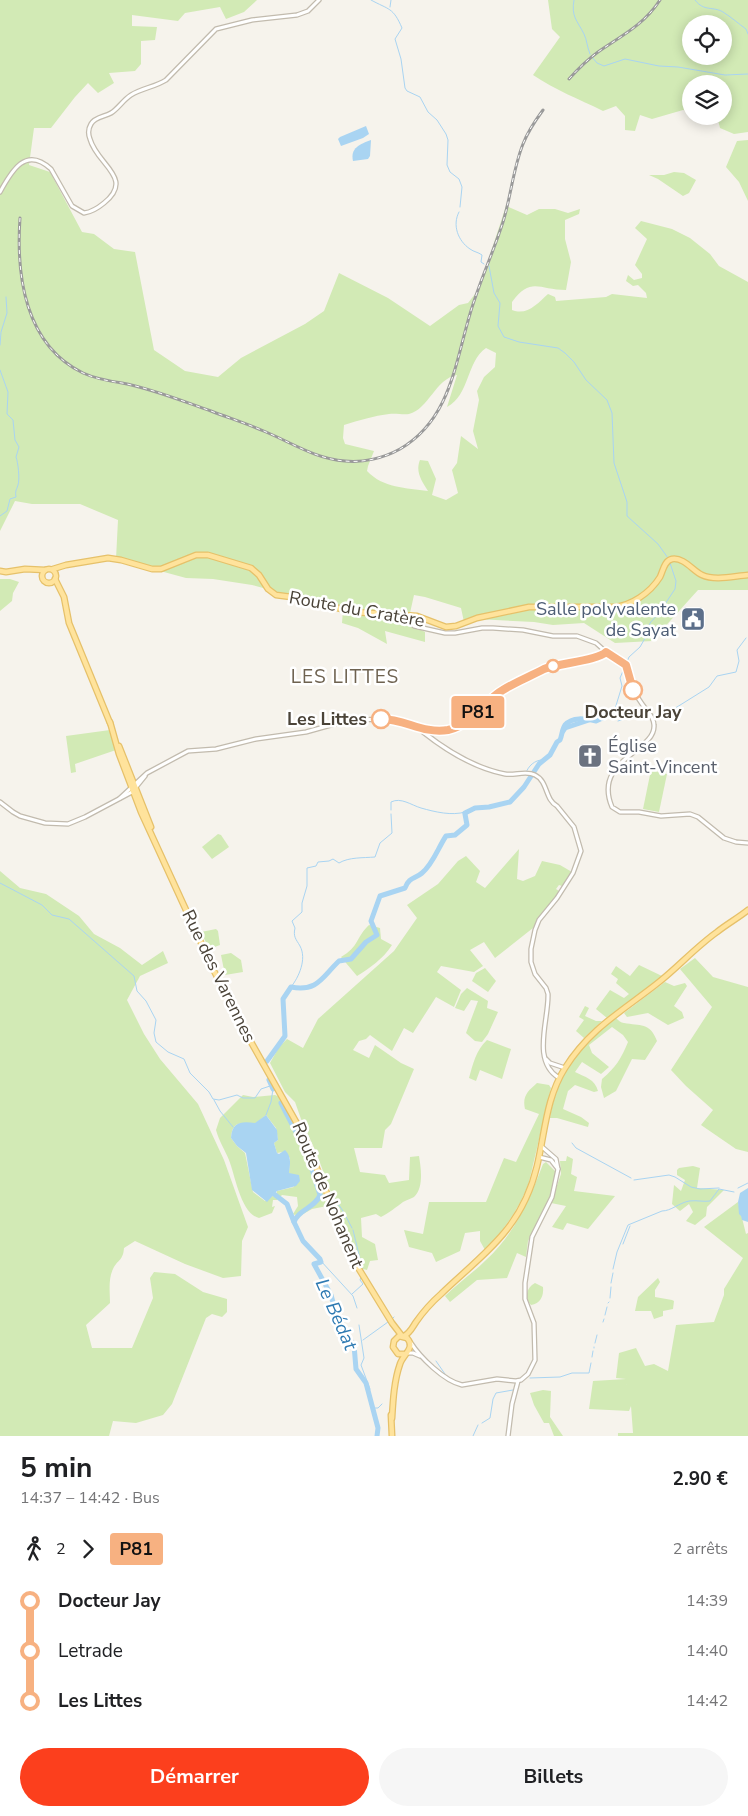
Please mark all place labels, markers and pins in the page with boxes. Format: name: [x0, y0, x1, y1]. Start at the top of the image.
place label: Salle polyvalente de Sayat: [536, 597, 677, 642]
public building icon: Salle polyvalente de Sayat: [680, 606, 706, 632]
unlabelled marker: [546, 659, 560, 673]
marker: Docteur Jay: [623, 680, 643, 700]
place label: Docteur Jay: [584, 700, 682, 724]
place label: Les Littes: [287, 707, 367, 731]
marker: Les Littes: [371, 709, 391, 729]
place label: Église Saint-Vincent: [608, 734, 718, 779]
church icon: Église Saint-Vincent: [577, 743, 603, 769]

